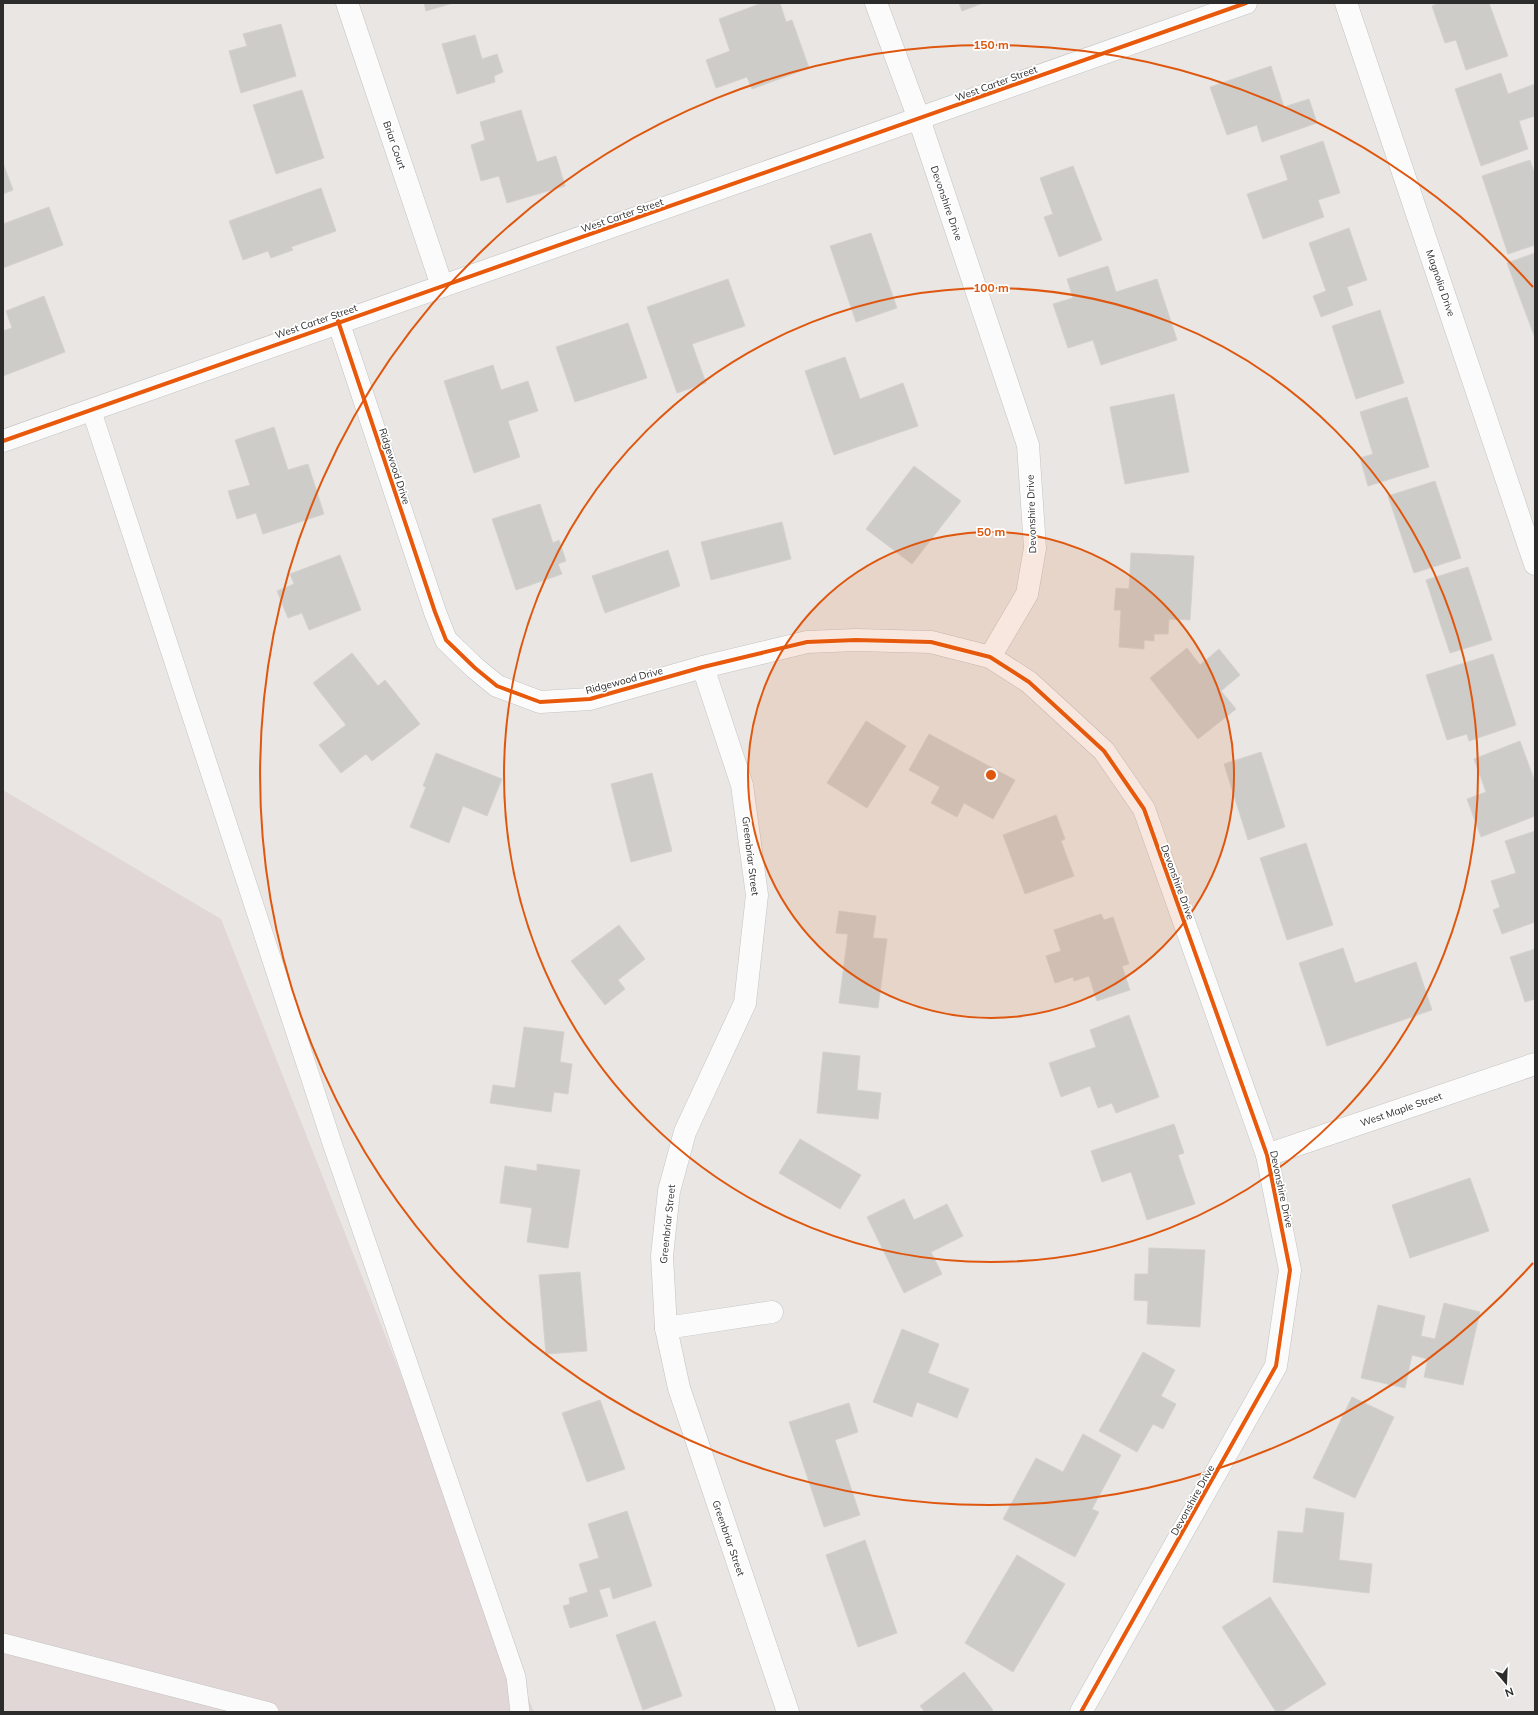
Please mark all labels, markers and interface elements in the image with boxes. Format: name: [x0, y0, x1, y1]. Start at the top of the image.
text: 150 m: [973, 37, 1009, 52]
street label: West Carter Street: [953, 62, 1039, 104]
street label: Briar Court: [380, 119, 409, 172]
street label: Devonshire Drive: [928, 164, 965, 242]
street label: West Carter Street: [579, 195, 666, 236]
street label: Magnolia Drive: [1423, 248, 1458, 318]
text: 100 m: [973, 280, 1009, 295]
street label: West Carter Street: [273, 301, 360, 342]
street label: Ridgewood Drive: [376, 426, 413, 506]
street label: Devonshire Drive: [1024, 474, 1039, 553]
text: 50 m: [977, 524, 1005, 539]
street label: Ridgewood Drive: [584, 664, 664, 697]
centre of rings: [984, 768, 998, 782]
street label: Greenbriar Street: [739, 816, 762, 897]
street label: Devonshire Drive: [1158, 843, 1197, 921]
street label: West Maple Street: [1359, 1089, 1444, 1130]
street label: Devonshire Drive: [1267, 1149, 1296, 1229]
street label: Greenbriar Street: [657, 1183, 678, 1264]
street label: Devonshire Drive: [1168, 1463, 1217, 1538]
street label: Greenbriar Street: [709, 1498, 748, 1578]
north arrow: [1486, 1663, 1526, 1703]
text: N: [1503, 1684, 1515, 1700]

